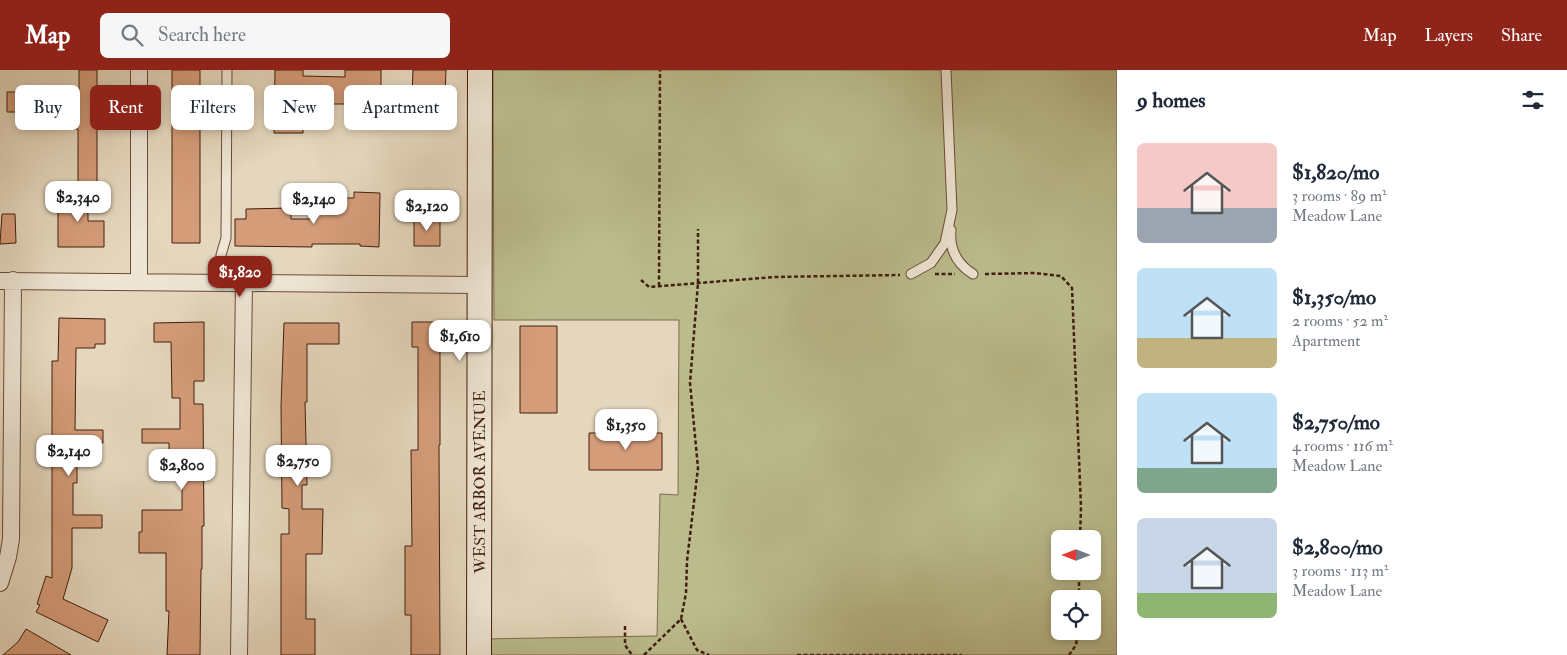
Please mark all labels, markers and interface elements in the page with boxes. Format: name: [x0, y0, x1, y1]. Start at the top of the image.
search box: [100, 13, 450, 58]
text: Map: [25, 20, 70, 51]
icon: search: [118, 21, 146, 49]
text: Search here: [158, 23, 246, 47]
text: Map: [1363, 24, 1397, 47]
text: Layers: [1425, 24, 1473, 47]
text: Share: [1501, 24, 1542, 47]
chip: Buy: [15, 85, 80, 130]
chip: Rent: [90, 85, 161, 130]
chip: Filters: [171, 85, 254, 130]
chip: New: [264, 85, 334, 130]
chip: Apartment: [344, 85, 457, 130]
icon: filters: [1519, 86, 1547, 114]
text: 9 homes: [1137, 87, 1206, 114]
text: $1,820/mo: [1292, 159, 1379, 186]
icon: home: [1177, 163, 1237, 223]
pin: $2,340: [37, 180, 119, 223]
pin: $2,140: [273, 182, 355, 225]
text: 3 rooms · 89 m²: [1292, 186, 1387, 206]
text: $2,340: [56, 187, 100, 207]
text: $2,140: [292, 189, 336, 209]
pin: $2,120: [386, 190, 468, 232]
text: $2,120: [406, 196, 449, 216]
text: Meadow Lane: [1292, 206, 1382, 226]
pin: $1,820: [199, 256, 281, 298]
text: $1,820: [219, 262, 261, 282]
text: $1,350/mo: [1292, 284, 1376, 311]
icon: home: [1177, 288, 1237, 348]
text: 2 rooms · 52 m²: [1292, 311, 1388, 331]
pin: $1,610: [419, 320, 501, 362]
text: $1,610: [440, 326, 480, 346]
text: Apartment: [1292, 331, 1360, 351]
street label: WEST ARBOR AVENUE: [470, 391, 490, 575]
pin: $1,350: [585, 408, 667, 451]
text: $2,750/mo: [1292, 409, 1380, 436]
icon: home: [1177, 413, 1237, 473]
text: $1,350: [606, 415, 646, 435]
pin: $2,140: [28, 434, 110, 477]
text: 4 rooms · 116 m²: [1292, 436, 1393, 456]
text: $2,140: [47, 441, 91, 461]
pin: $2,750: [257, 444, 339, 487]
pin: $2,800: [141, 448, 223, 491]
text: $2,750: [277, 451, 319, 471]
text: $2,800: [160, 455, 204, 475]
text: Meadow Lane: [1292, 456, 1382, 476]
north arrow: [1051, 530, 1101, 580]
map controls: [1051, 530, 1101, 640]
text: $2,800/mo: [1292, 534, 1383, 561]
icon: home: [1177, 538, 1237, 598]
text: 3 rooms · 113 m²: [1292, 561, 1388, 581]
text: Meadow Lane: [1292, 581, 1382, 601]
button: locate: [1051, 590, 1101, 640]

